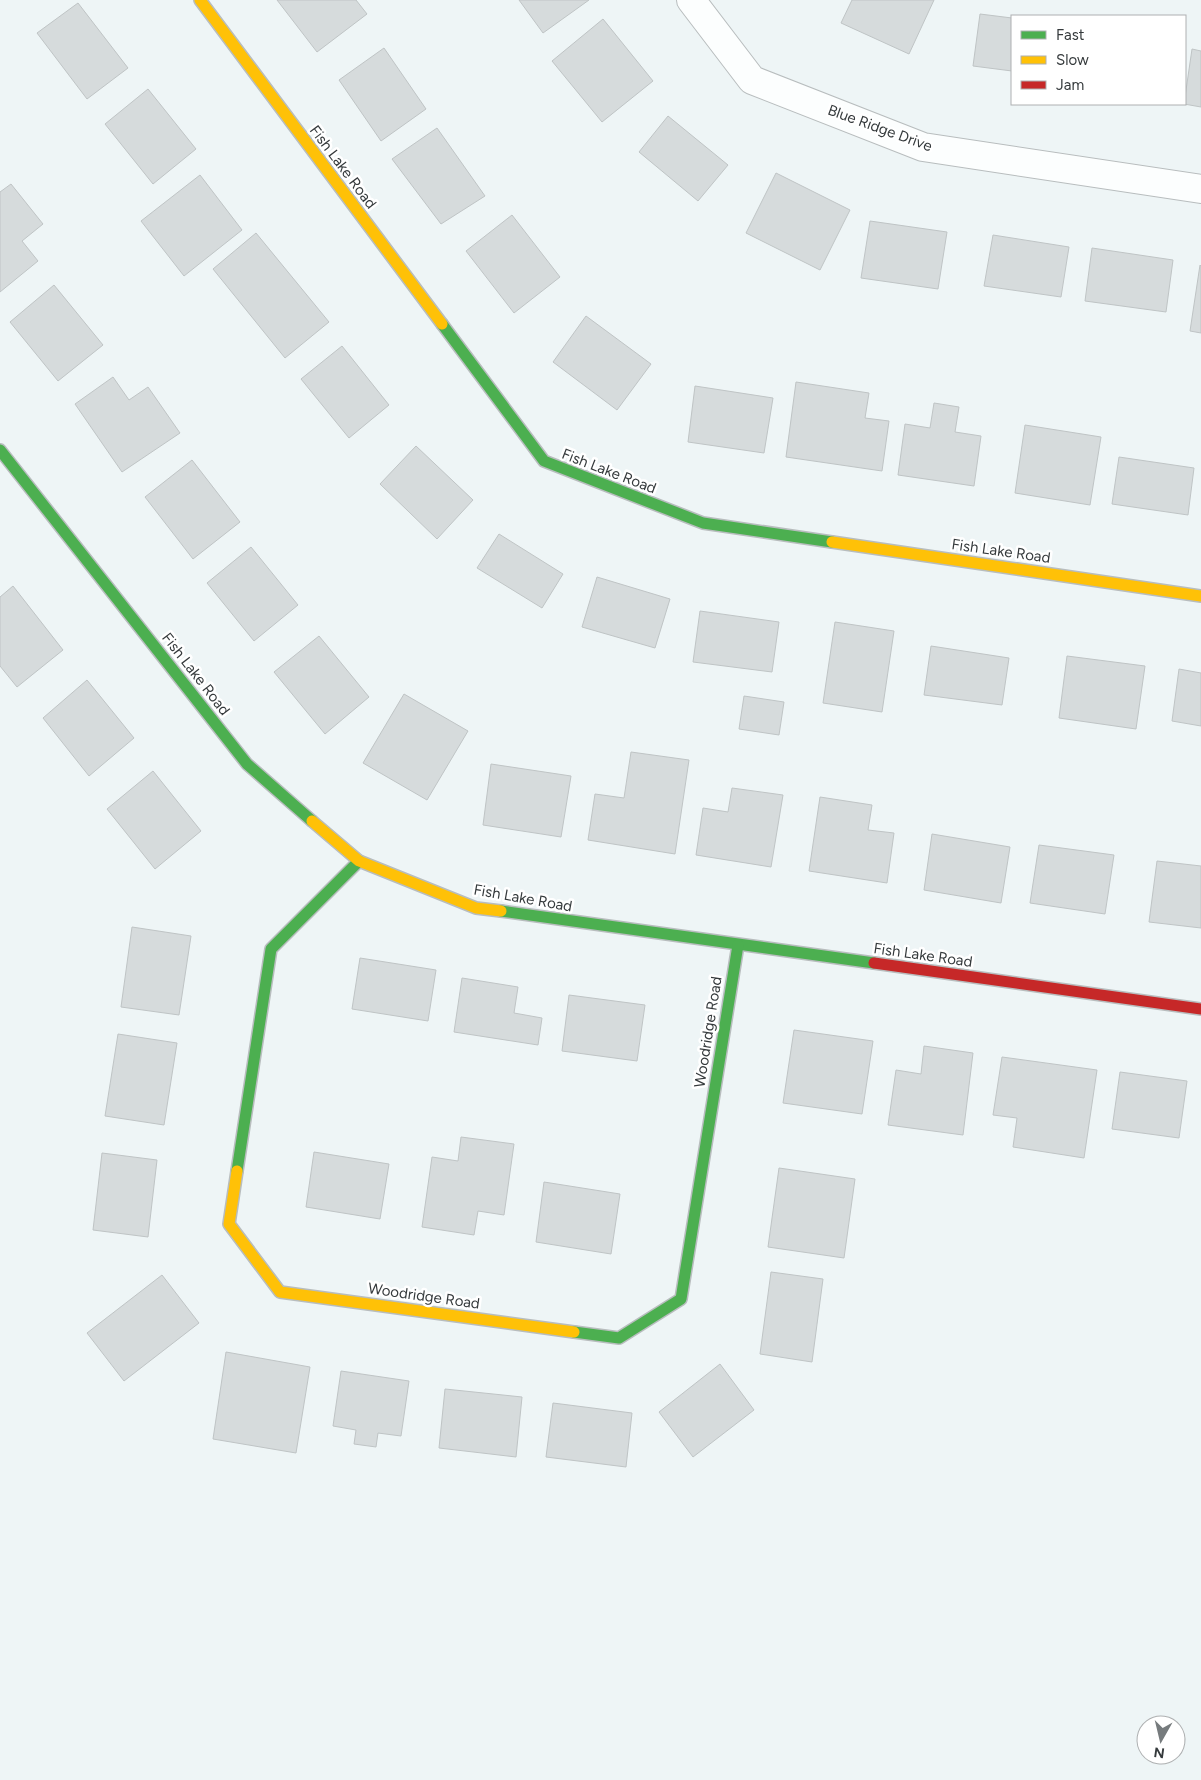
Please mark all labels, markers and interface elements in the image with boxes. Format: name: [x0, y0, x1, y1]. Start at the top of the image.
legend: [1011, 15, 1186, 105]
text: Fast: [1056, 26, 1085, 44]
text: Slow: [1056, 51, 1089, 69]
text: Jam: [1056, 76, 1084, 94]
street label: Blue Ridge Drive: [825, 101, 935, 155]
street label: Fish Lake Road: [306, 122, 380, 212]
street label: Fish Lake Road: [559, 445, 659, 497]
street label: Fish Lake Road: [950, 535, 1052, 567]
street label: Fish Lake Road: [158, 629, 234, 719]
street label: Fish Lake Road: [472, 880, 574, 916]
street label: Fish Lake Road: [872, 939, 974, 971]
street label: Woodridge Road: [690, 975, 726, 1089]
street label: Woodridge Road: [367, 1279, 481, 1313]
north arrow: [1136, 1715, 1186, 1765]
text: N: [1153, 1743, 1166, 1762]

